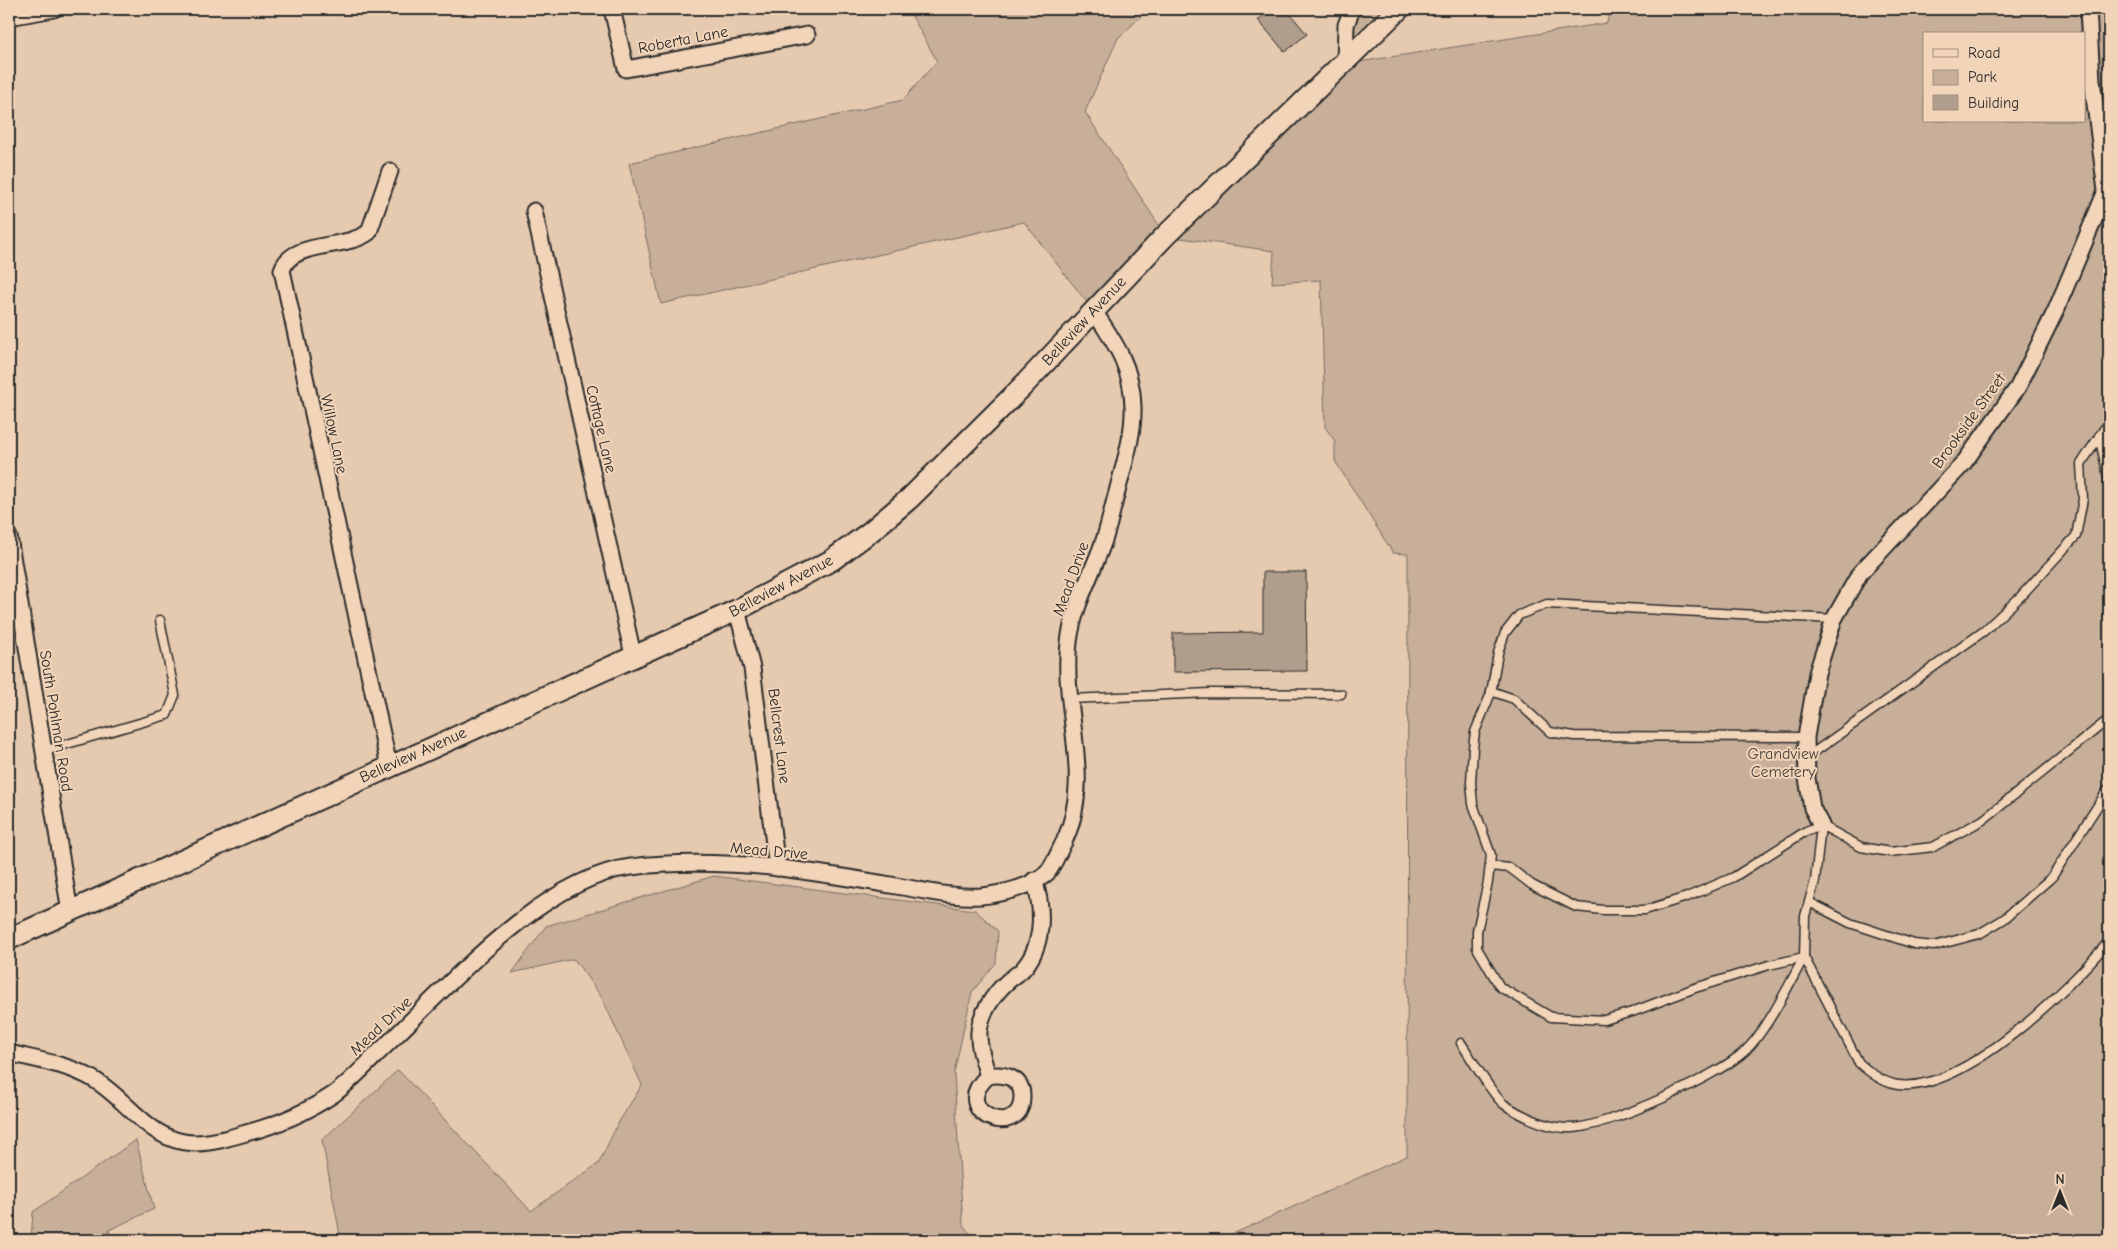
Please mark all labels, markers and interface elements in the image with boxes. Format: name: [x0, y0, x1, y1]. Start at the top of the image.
street label: Roberta Lane: [636, 22, 730, 58]
legend: [1923, 32, 2086, 122]
text: Road: [1968, 44, 2000, 62]
text: Park: [1968, 68, 1997, 86]
text: Building: [1968, 94, 2019, 112]
street label: Belleview Avenue: [1038, 273, 1130, 369]
street label: Brookside Street: [1929, 370, 2010, 472]
street label: Cottage Lane: [582, 383, 620, 475]
street label: Willow Lane: [317, 393, 351, 475]
street label: Mead Drive: [1049, 539, 1093, 619]
street label: Belleview Avenue: [726, 551, 836, 621]
street label: South Pohlman Road: [36, 649, 76, 793]
street label: Bellcrest Lane: [764, 687, 794, 785]
street label: Belleview Avenue: [357, 723, 469, 787]
park label: Grandview Cemetery: [1748, 745, 1819, 781]
street label: Mead Drive: [729, 839, 809, 863]
street label: Mead Drive: [346, 993, 416, 1059]
north arrow: [2036, 1166, 2086, 1216]
text: N: [2055, 1171, 2065, 1188]

